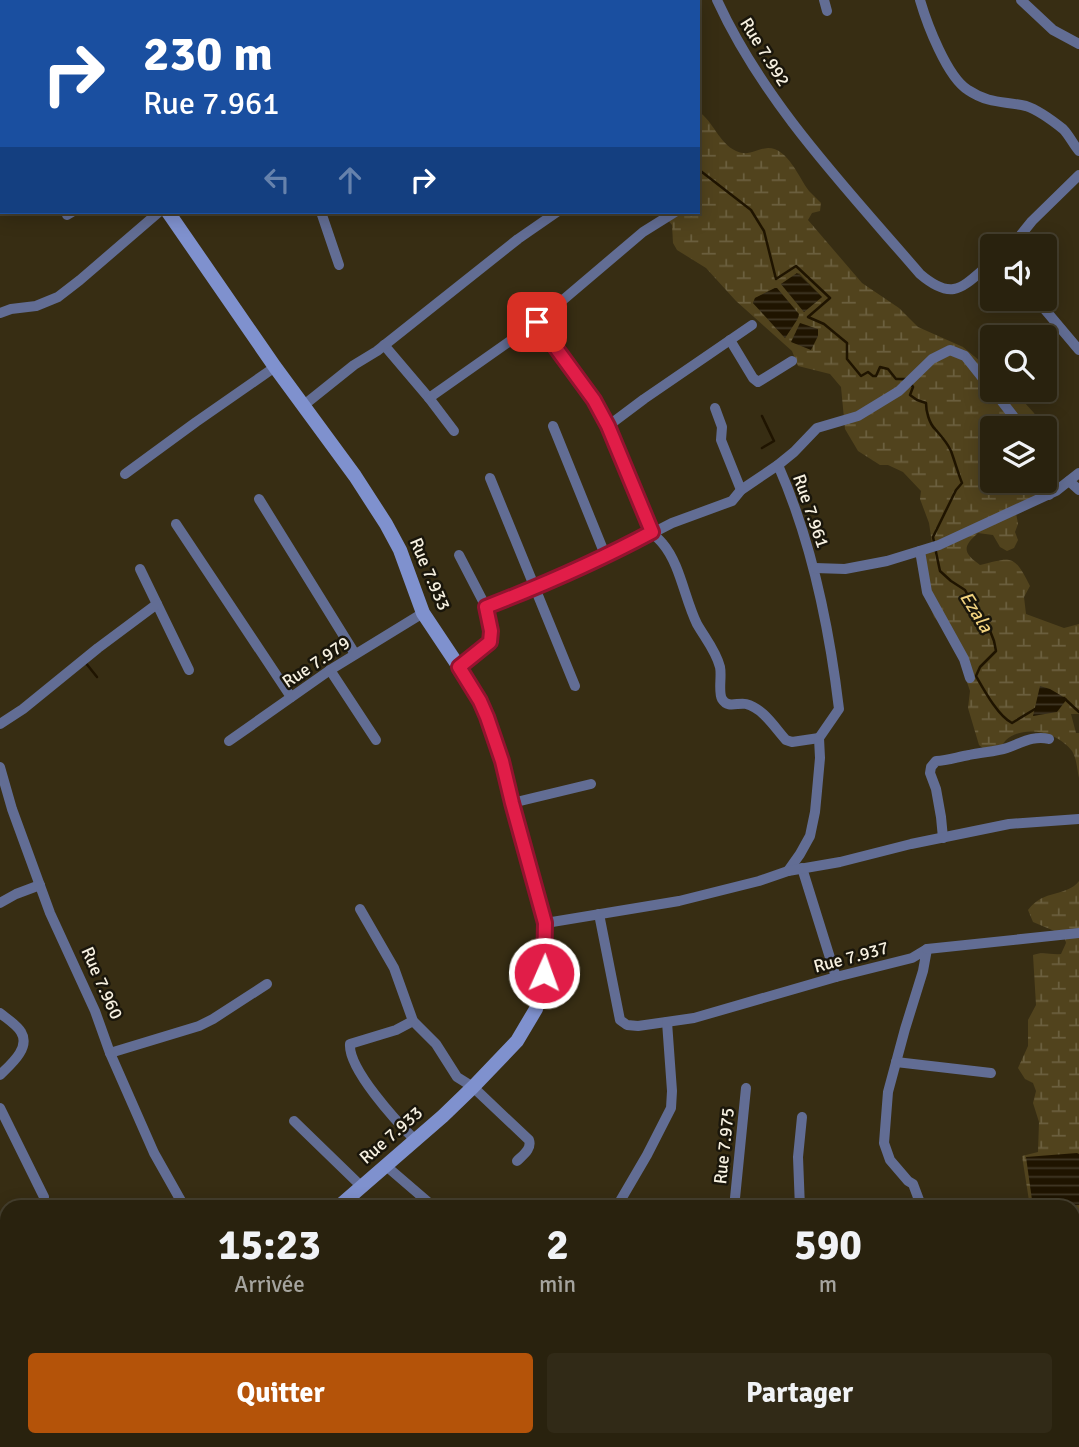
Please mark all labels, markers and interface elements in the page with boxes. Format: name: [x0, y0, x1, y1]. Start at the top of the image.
street label: Rue 7.992: [735, 14, 795, 90]
text: 230 m: [143, 24, 273, 84]
icon: right: [28, 28, 119, 119]
text: Rue 7.961: [143, 84, 280, 123]
icon: left: [258, 161, 296, 199]
icon: ahead: [331, 161, 369, 199]
icon: right: [404, 161, 442, 199]
map controls: [980, 234, 1057, 493]
button: sound: [980, 234, 1057, 311]
pin: [507, 292, 567, 352]
icon: arrive: [518, 303, 556, 341]
button: search: [980, 325, 1057, 402]
button: layers: [980, 416, 1057, 493]
street label: Rue 7.961: [788, 471, 834, 551]
street label: Rue 7.933: [405, 534, 455, 614]
water label: Ezala: [954, 587, 999, 638]
street label: Rue 7.979: [278, 631, 354, 693]
position arrow: [507, 936, 581, 1010]
street label: Rue 7.937: [811, 936, 891, 978]
street label: Rue 7.960: [76, 943, 128, 1023]
street label: Rue 7.933: [355, 1102, 427, 1168]
street label: Rue 7.975: [709, 1107, 739, 1185]
text: 15:23: [218, 1220, 321, 1271]
text: 2: [546, 1220, 569, 1271]
text: 590: [794, 1220, 862, 1271]
text: Arrivée: [234, 1270, 305, 1299]
text: min: [539, 1270, 576, 1299]
text: m: [819, 1270, 837, 1299]
button: Quitter: [28, 1353, 533, 1433]
button: Partager: [547, 1353, 1052, 1433]

